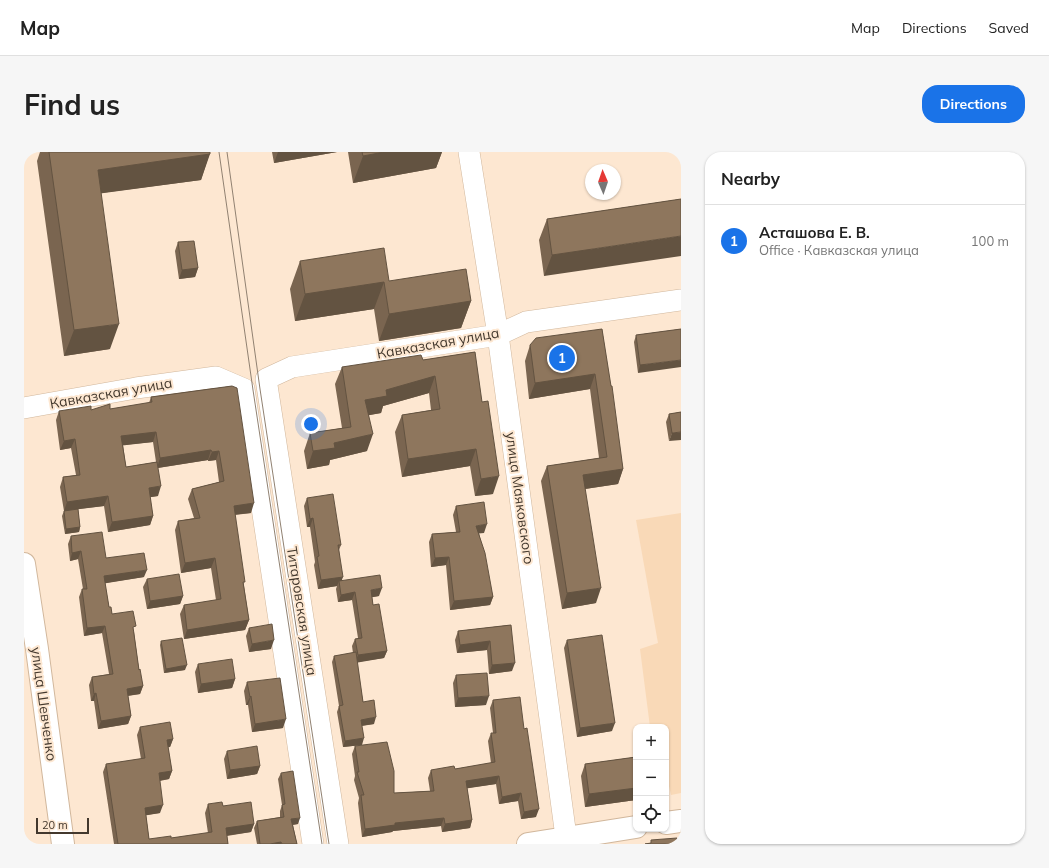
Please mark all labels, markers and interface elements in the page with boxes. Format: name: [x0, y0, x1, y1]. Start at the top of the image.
text: Map: [20, 16, 60, 40]
text: Map: [851, 19, 880, 37]
text: Directions: [902, 19, 967, 37]
text: Saved: [989, 19, 1029, 37]
button: Directions: [922, 85, 1025, 123]
text: Find us: [24, 87, 120, 122]
north arrow: [585, 164, 621, 200]
text: Nearby: [721, 168, 780, 189]
text: Асташова Е. В.: [759, 223, 870, 242]
text: 1: [730, 233, 738, 249]
text: 100 m: [971, 233, 1009, 249]
text: Office · Кавказская улица: [759, 242, 919, 258]
street label: Кавказская улица: [375, 323, 501, 363]
pin: 1: [549, 343, 575, 373]
street label: Кавказская улица: [48, 373, 174, 413]
your location: [301, 414, 321, 434]
street label: улица Маяковского: [502, 431, 538, 565]
street label: Титаровская улица: [283, 545, 321, 677]
street label: улица Шевченко: [27, 646, 61, 762]
map controls: [633, 724, 669, 832]
button: +: [633, 724, 669, 760]
button: −: [633, 760, 669, 796]
button: locate: [633, 796, 669, 832]
scale bar: [36, 816, 89, 835]
text: 20 m: [42, 818, 68, 832]

